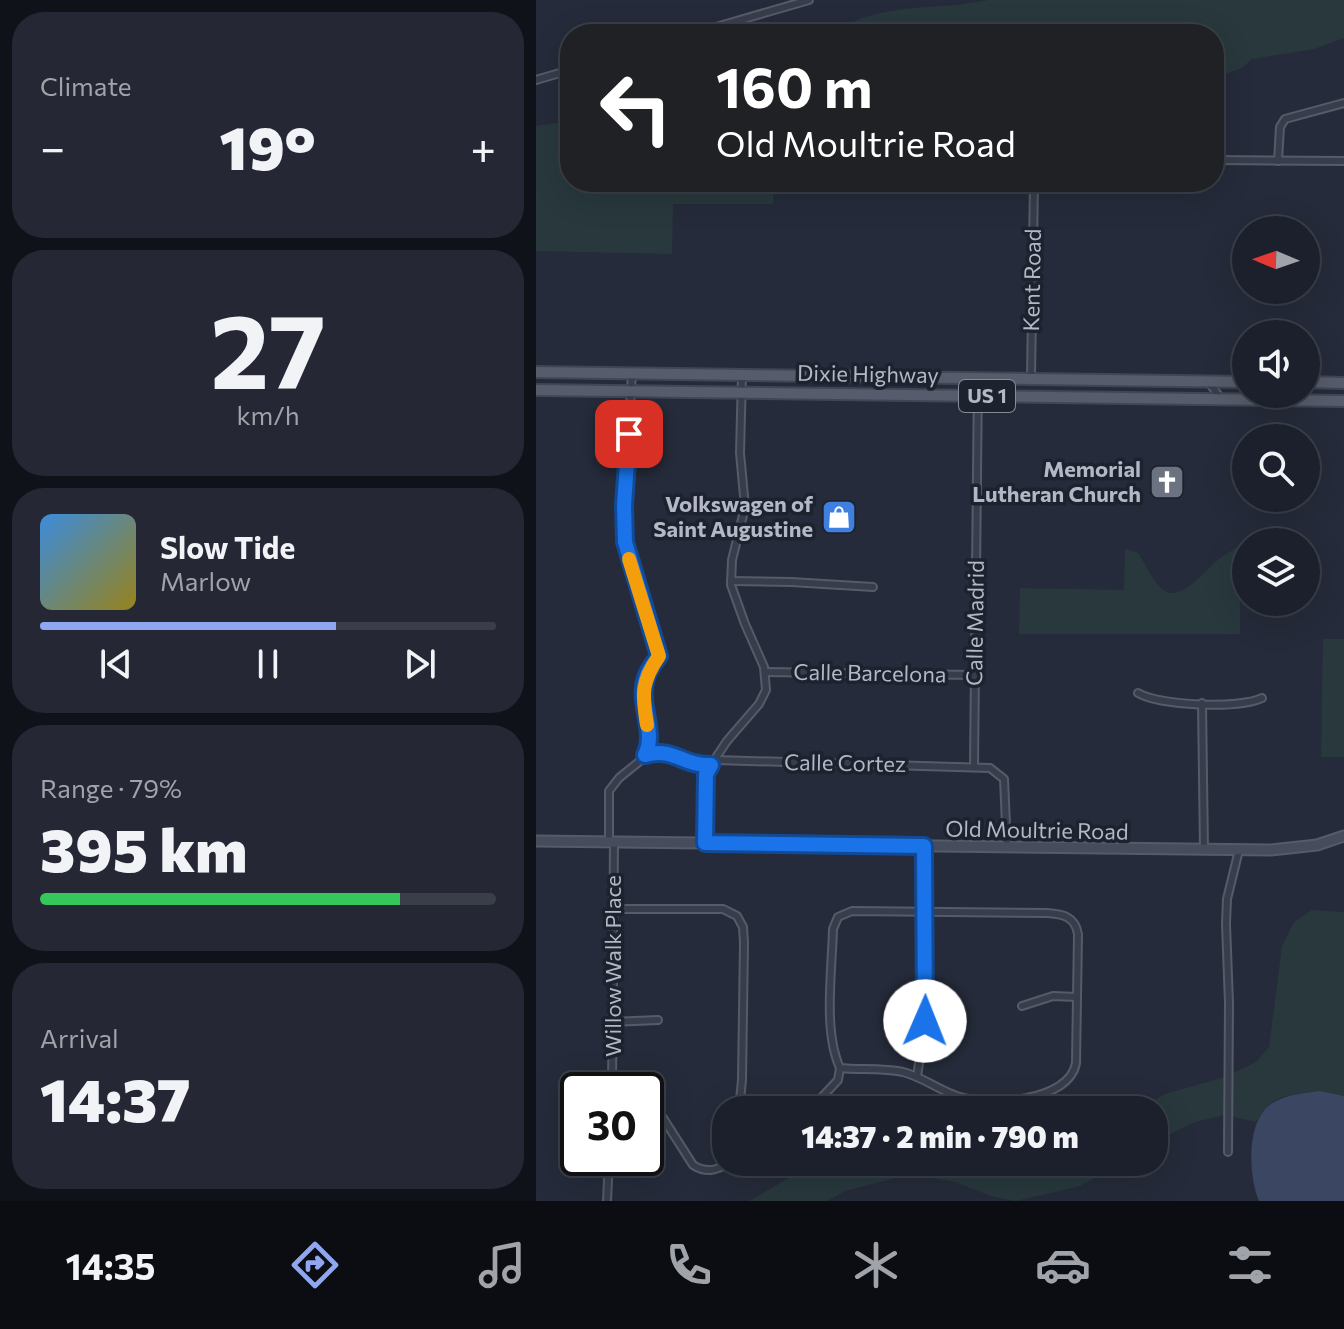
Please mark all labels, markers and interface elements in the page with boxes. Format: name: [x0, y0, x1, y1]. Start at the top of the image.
text: 160 m: [716, 51, 873, 120]
icon: left: [584, 56, 688, 160]
text: Climate: [40, 70, 132, 101]
text: 19°: [219, 109, 316, 182]
text: −: [40, 119, 65, 173]
text: +: [470, 119, 496, 173]
text: Old Moultrie Road: [716, 120, 1016, 164]
north arrow: [1232, 216, 1320, 304]
map controls: [1232, 216, 1320, 616]
street label: Kent Road: [1017, 228, 1046, 332]
text: 27: [210, 283, 326, 410]
button: sound: [1232, 320, 1320, 408]
street label: Dixie Highway: [797, 359, 939, 388]
road number: US 1: [959, 380, 1015, 412]
text: km/h: [236, 399, 300, 430]
pin: [595, 400, 663, 468]
icon: arrive: [607, 412, 651, 456]
button: search: [1232, 424, 1320, 512]
place label: Memorial Lutheran Church: [972, 455, 1141, 507]
church icon: Memorial Lutheran Church: [1148, 463, 1186, 501]
place label: Volkswagen of Saint Augustine: [653, 490, 814, 542]
shop icon: Volkswagen of Saint Augustine: [820, 498, 858, 536]
text: Slow Tide: [160, 528, 295, 565]
button: layers: [1232, 528, 1320, 616]
street label: Calle Madrid: [960, 560, 989, 686]
text: Marlow: [160, 565, 251, 596]
icon: previous: [94, 642, 138, 686]
icon: pause: [246, 642, 290, 686]
icon: next: [398, 642, 442, 686]
street label: Calle Barcelona: [793, 658, 947, 687]
street label: Calle Cortez: [784, 748, 906, 777]
text: Range · 79%: [40, 772, 182, 803]
text: 395 km: [40, 811, 247, 884]
street label: Old Moultrie Road: [945, 814, 1129, 845]
street label: Willow Walk Place: [599, 875, 626, 1057]
position arrow: [883, 979, 967, 1063]
text: Arrival: [40, 1022, 119, 1053]
text: 14:37: [40, 1061, 190, 1134]
speed limit sign: 30: [560, 1072, 664, 1176]
text: 14:37 · 2 min · 790 m: [801, 1117, 1079, 1154]
icon: directions: [287, 1237, 343, 1293]
icon: music: [474, 1237, 530, 1293]
icon: phone: [661, 1237, 717, 1293]
icon: climate: [848, 1237, 904, 1293]
icon: car: [1035, 1237, 1091, 1293]
icon: filters: [1222, 1237, 1278, 1293]
text: 14:35: [66, 1243, 155, 1287]

